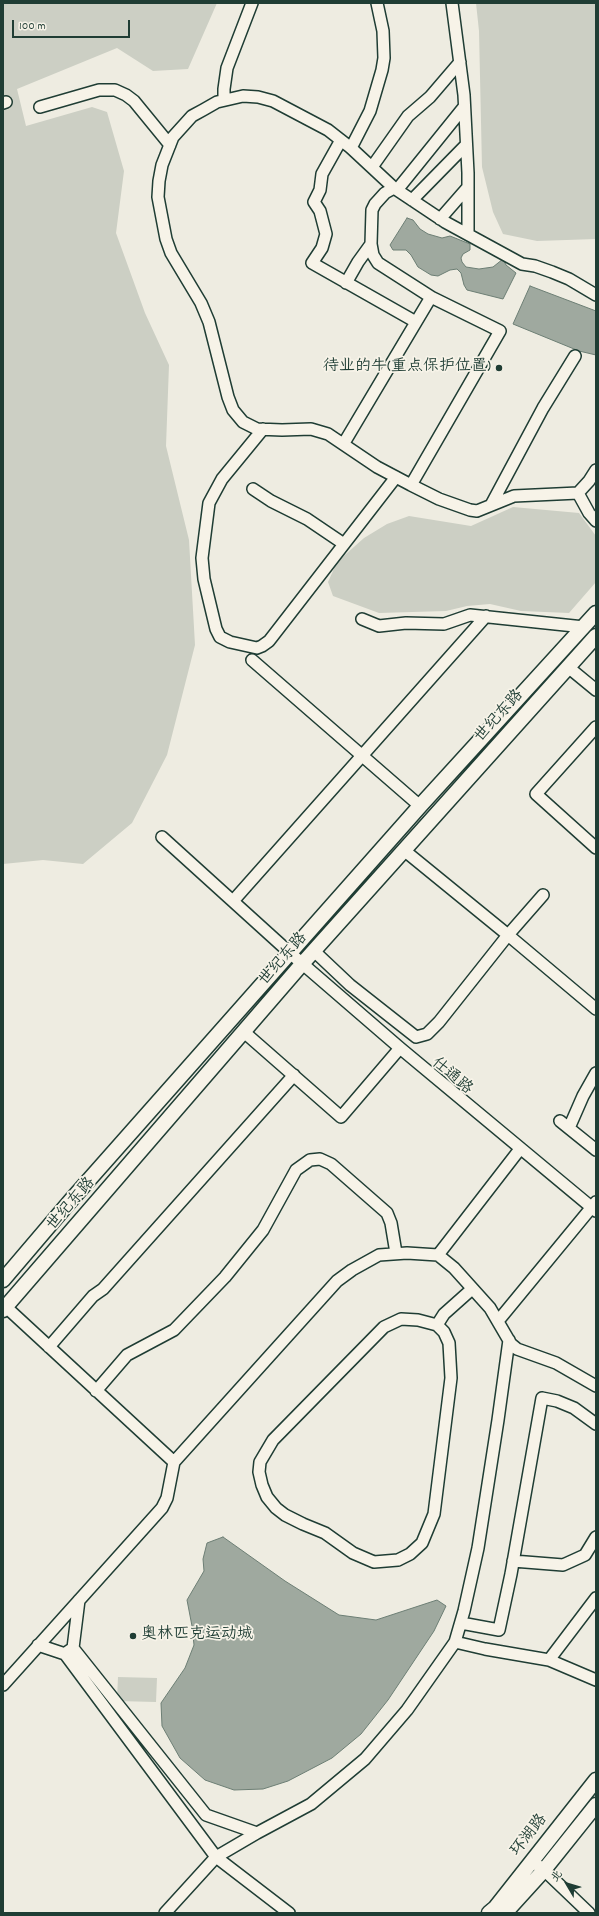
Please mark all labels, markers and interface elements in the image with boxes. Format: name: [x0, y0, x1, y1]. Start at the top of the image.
scale bar: [14, 12, 132, 38]
text: 100 m: [19, 18, 46, 35]
place label: 待业的牛(重点保护位置): [323, 358, 491, 378]
marker: 待业的牛(重点保护位置): [494, 363, 504, 373]
street label: 世纪东路: [471, 687, 529, 747]
street label: 世纪东路: [256, 930, 312, 990]
street label: 仕通路: [426, 1054, 476, 1100]
street label: 世纪东路: [44, 1175, 100, 1235]
place label: 奥林匹克运动城: [141, 1626, 253, 1646]
marker: 奥林匹克运动城: [128, 1631, 138, 1641]
street label: 环湖路: [508, 1811, 552, 1861]
north arrow: [547, 1864, 587, 1904]
text: 北: [548, 1867, 567, 1886]

